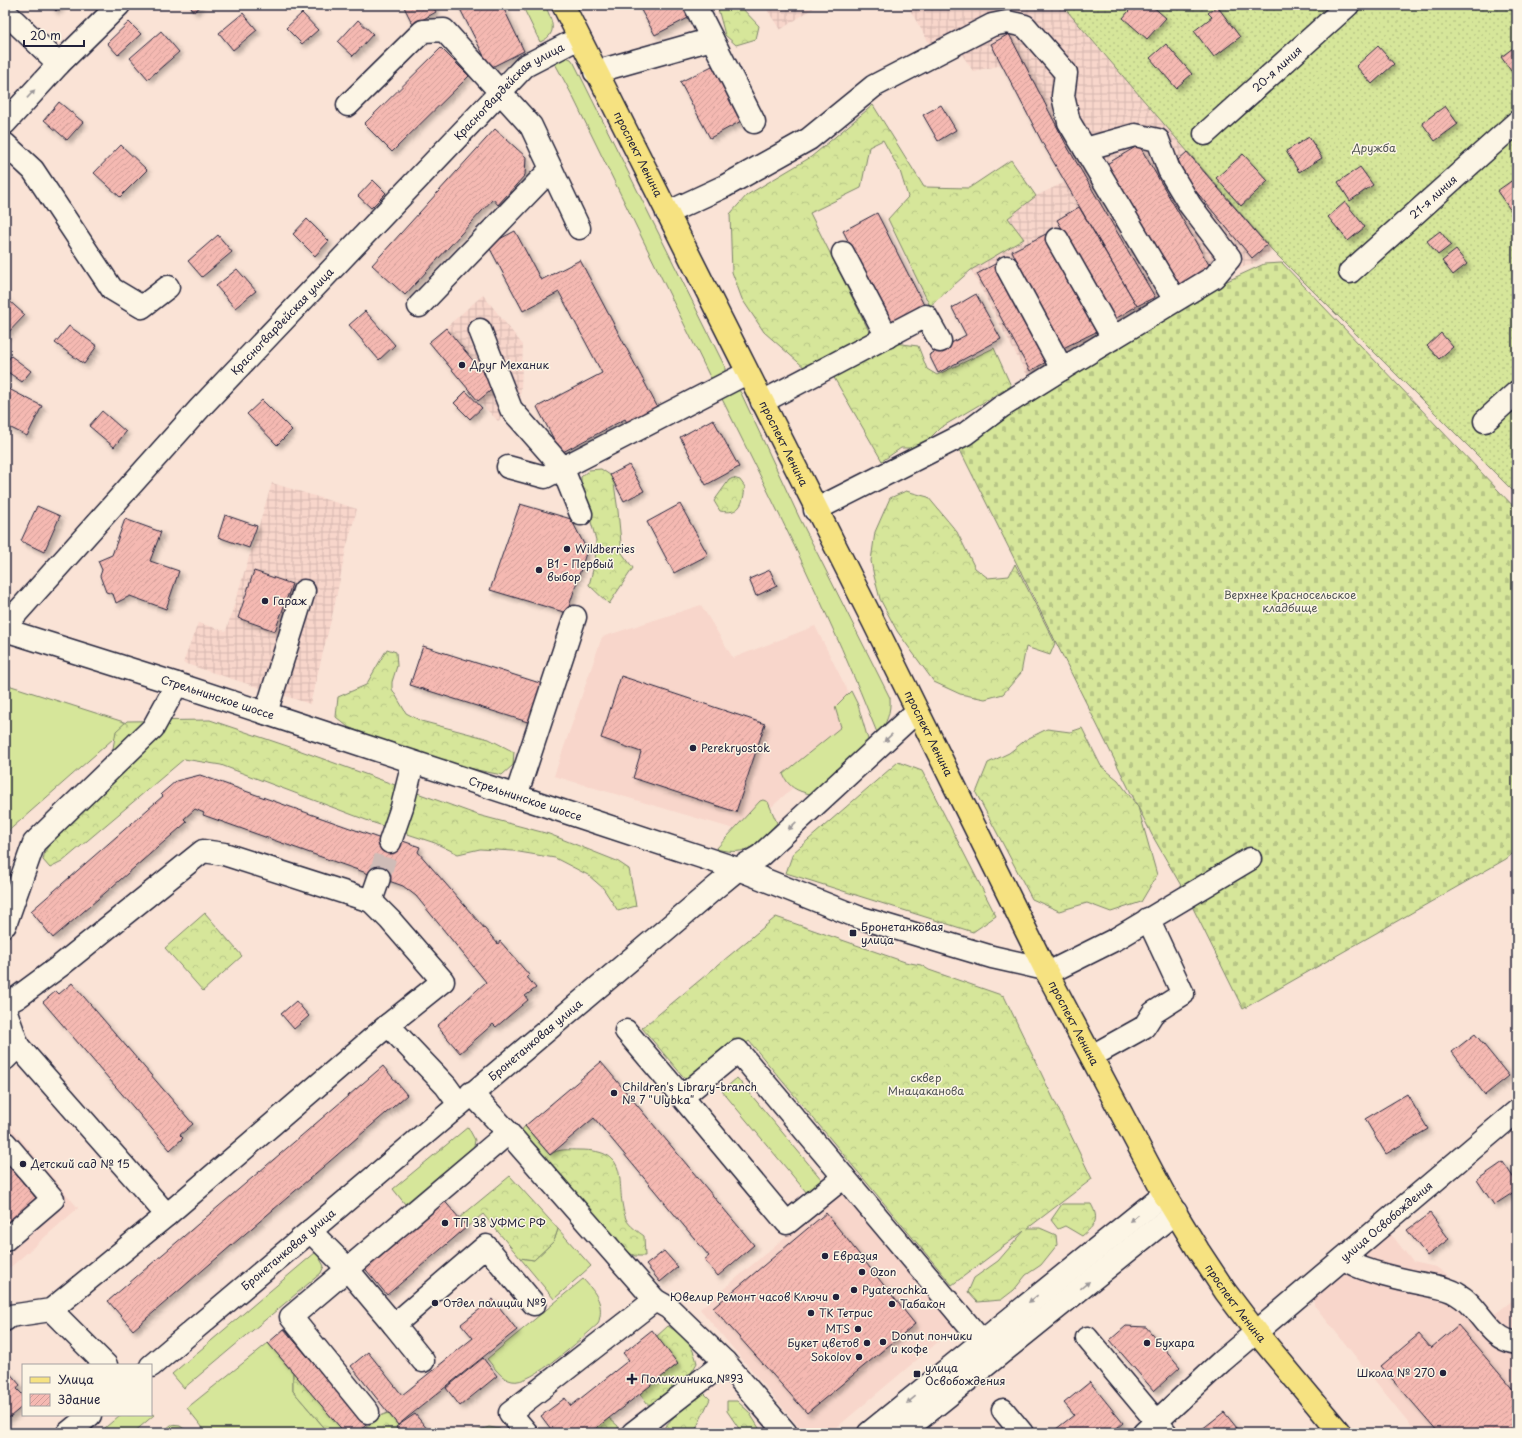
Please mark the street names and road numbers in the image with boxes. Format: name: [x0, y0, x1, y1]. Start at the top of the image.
street label: Красногвардейская улица: [450, 38, 567, 144]
street label: 20-я линия: [1248, 42, 1305, 96]
street label: проспект Ленина: [610, 108, 667, 200]
street label: 21-я линия: [1405, 171, 1461, 223]
street label: Красногвардейская улица: [227, 263, 337, 379]
street label: проспект Ленина: [756, 398, 813, 489]
street label: Стрельнинское шоссе: [159, 670, 277, 724]
street label: проспект Ленина: [901, 687, 957, 779]
street label: Стрельнинское шоссе: [467, 772, 584, 825]
street label: проспект Ленина: [1045, 977, 1104, 1068]
street label: Бронетанковая улица: [484, 995, 586, 1085]
street label: улица Освобождения: [1336, 1177, 1436, 1265]
street label: Бронетанковая улица: [237, 1204, 339, 1294]
street label: проспект Ленина: [1201, 1260, 1270, 1346]

